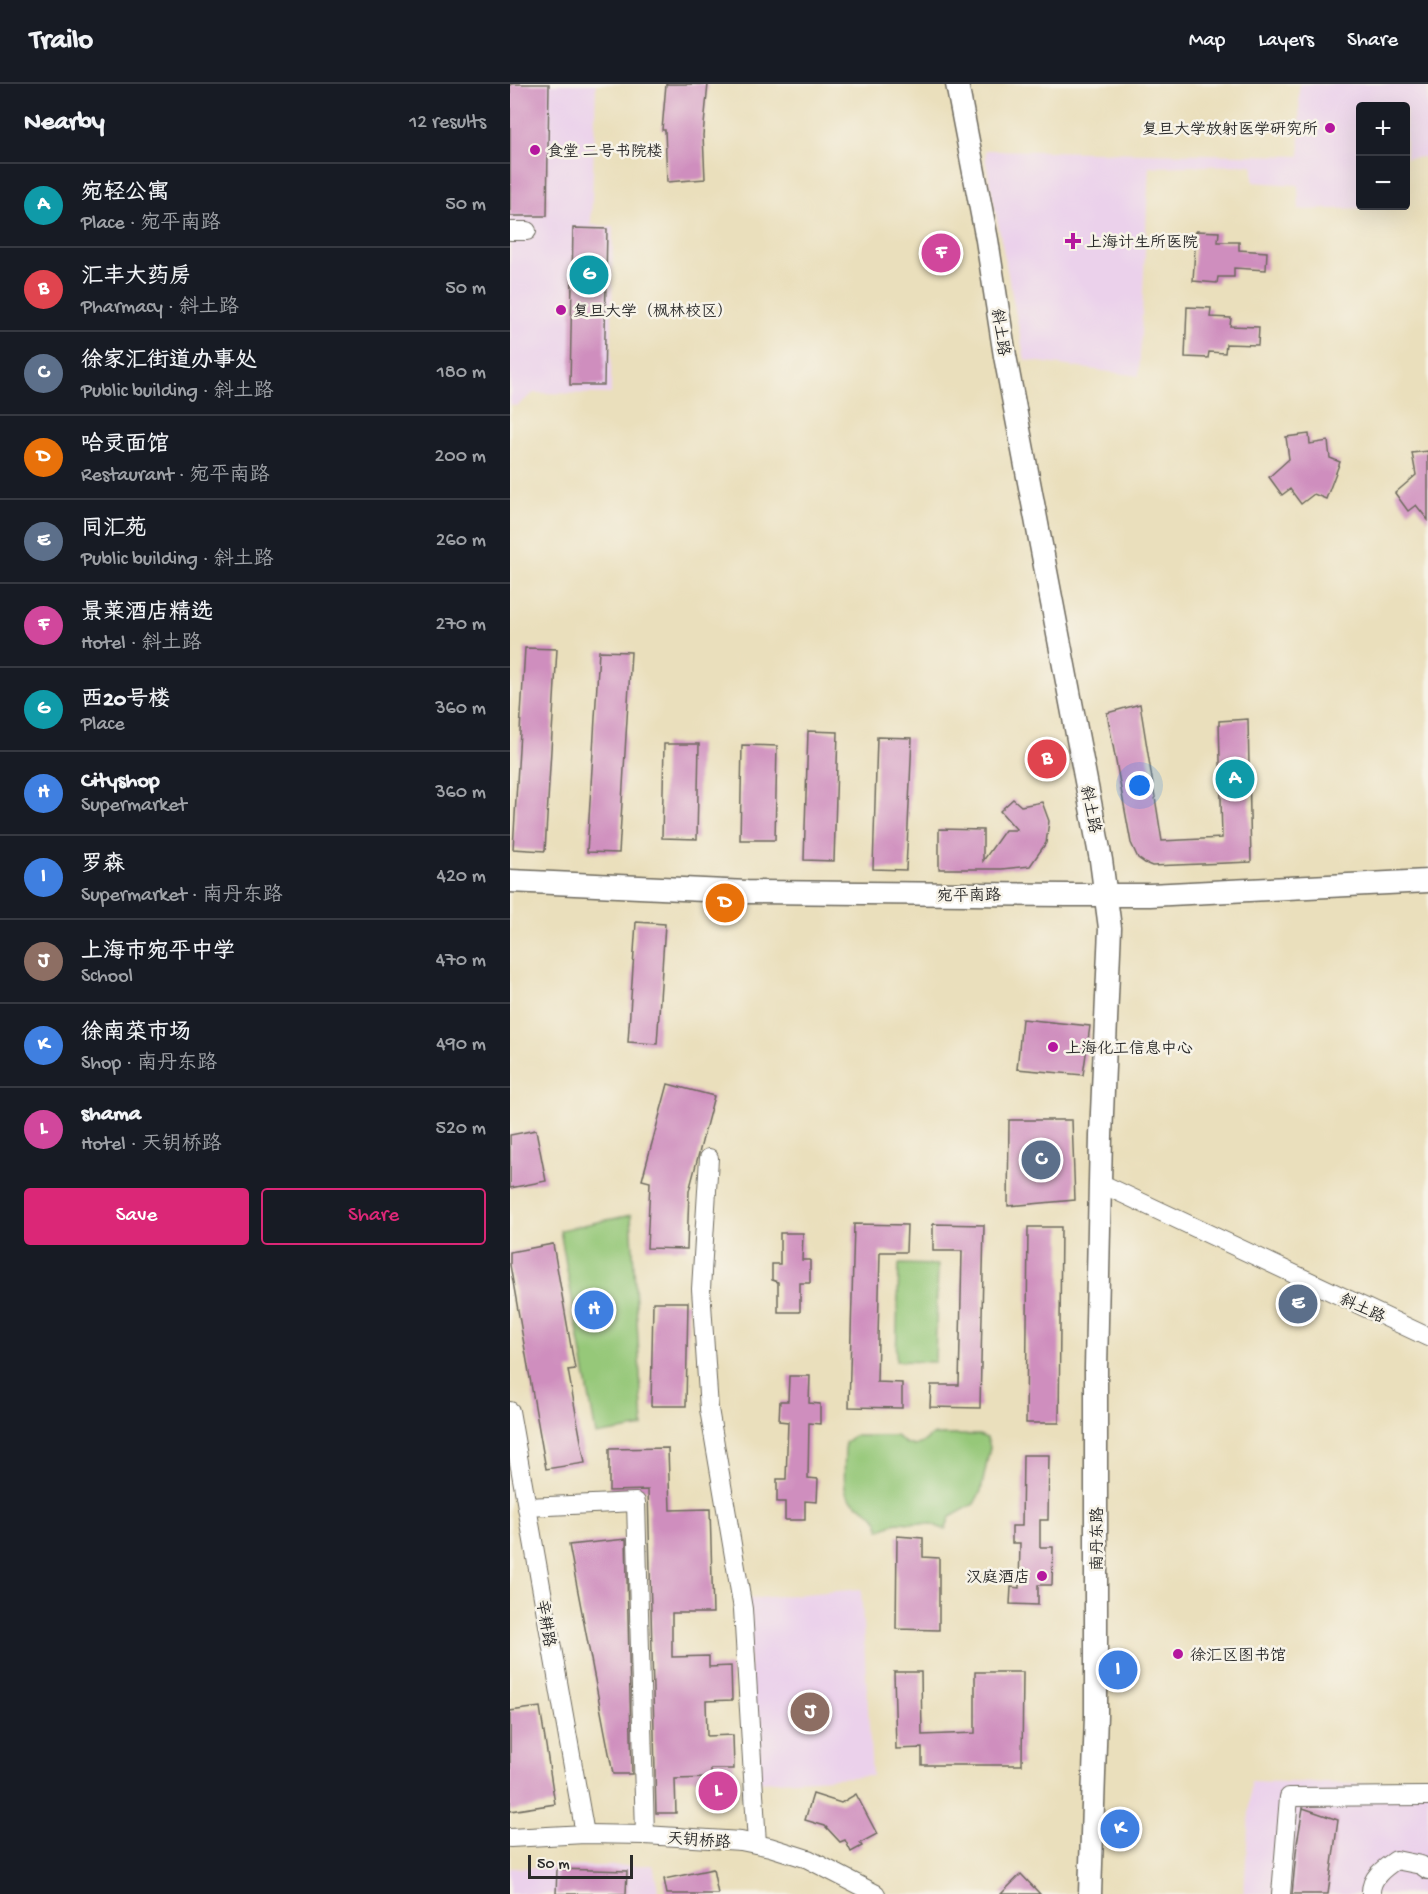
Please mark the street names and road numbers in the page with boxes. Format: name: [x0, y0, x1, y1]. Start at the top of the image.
street label: 斜土路: [985, 307, 1014, 358]
street label: 斜土路: [1075, 784, 1104, 835]
street label: 宛平南路: [937, 885, 1001, 908]
street label: 斜土路: [1336, 1290, 1388, 1329]
street label: 南丹东路: [1088, 1507, 1109, 1571]
street label: 辛耕路: [530, 1598, 559, 1649]
street label: 天钥桥路: [666, 1829, 731, 1854]

